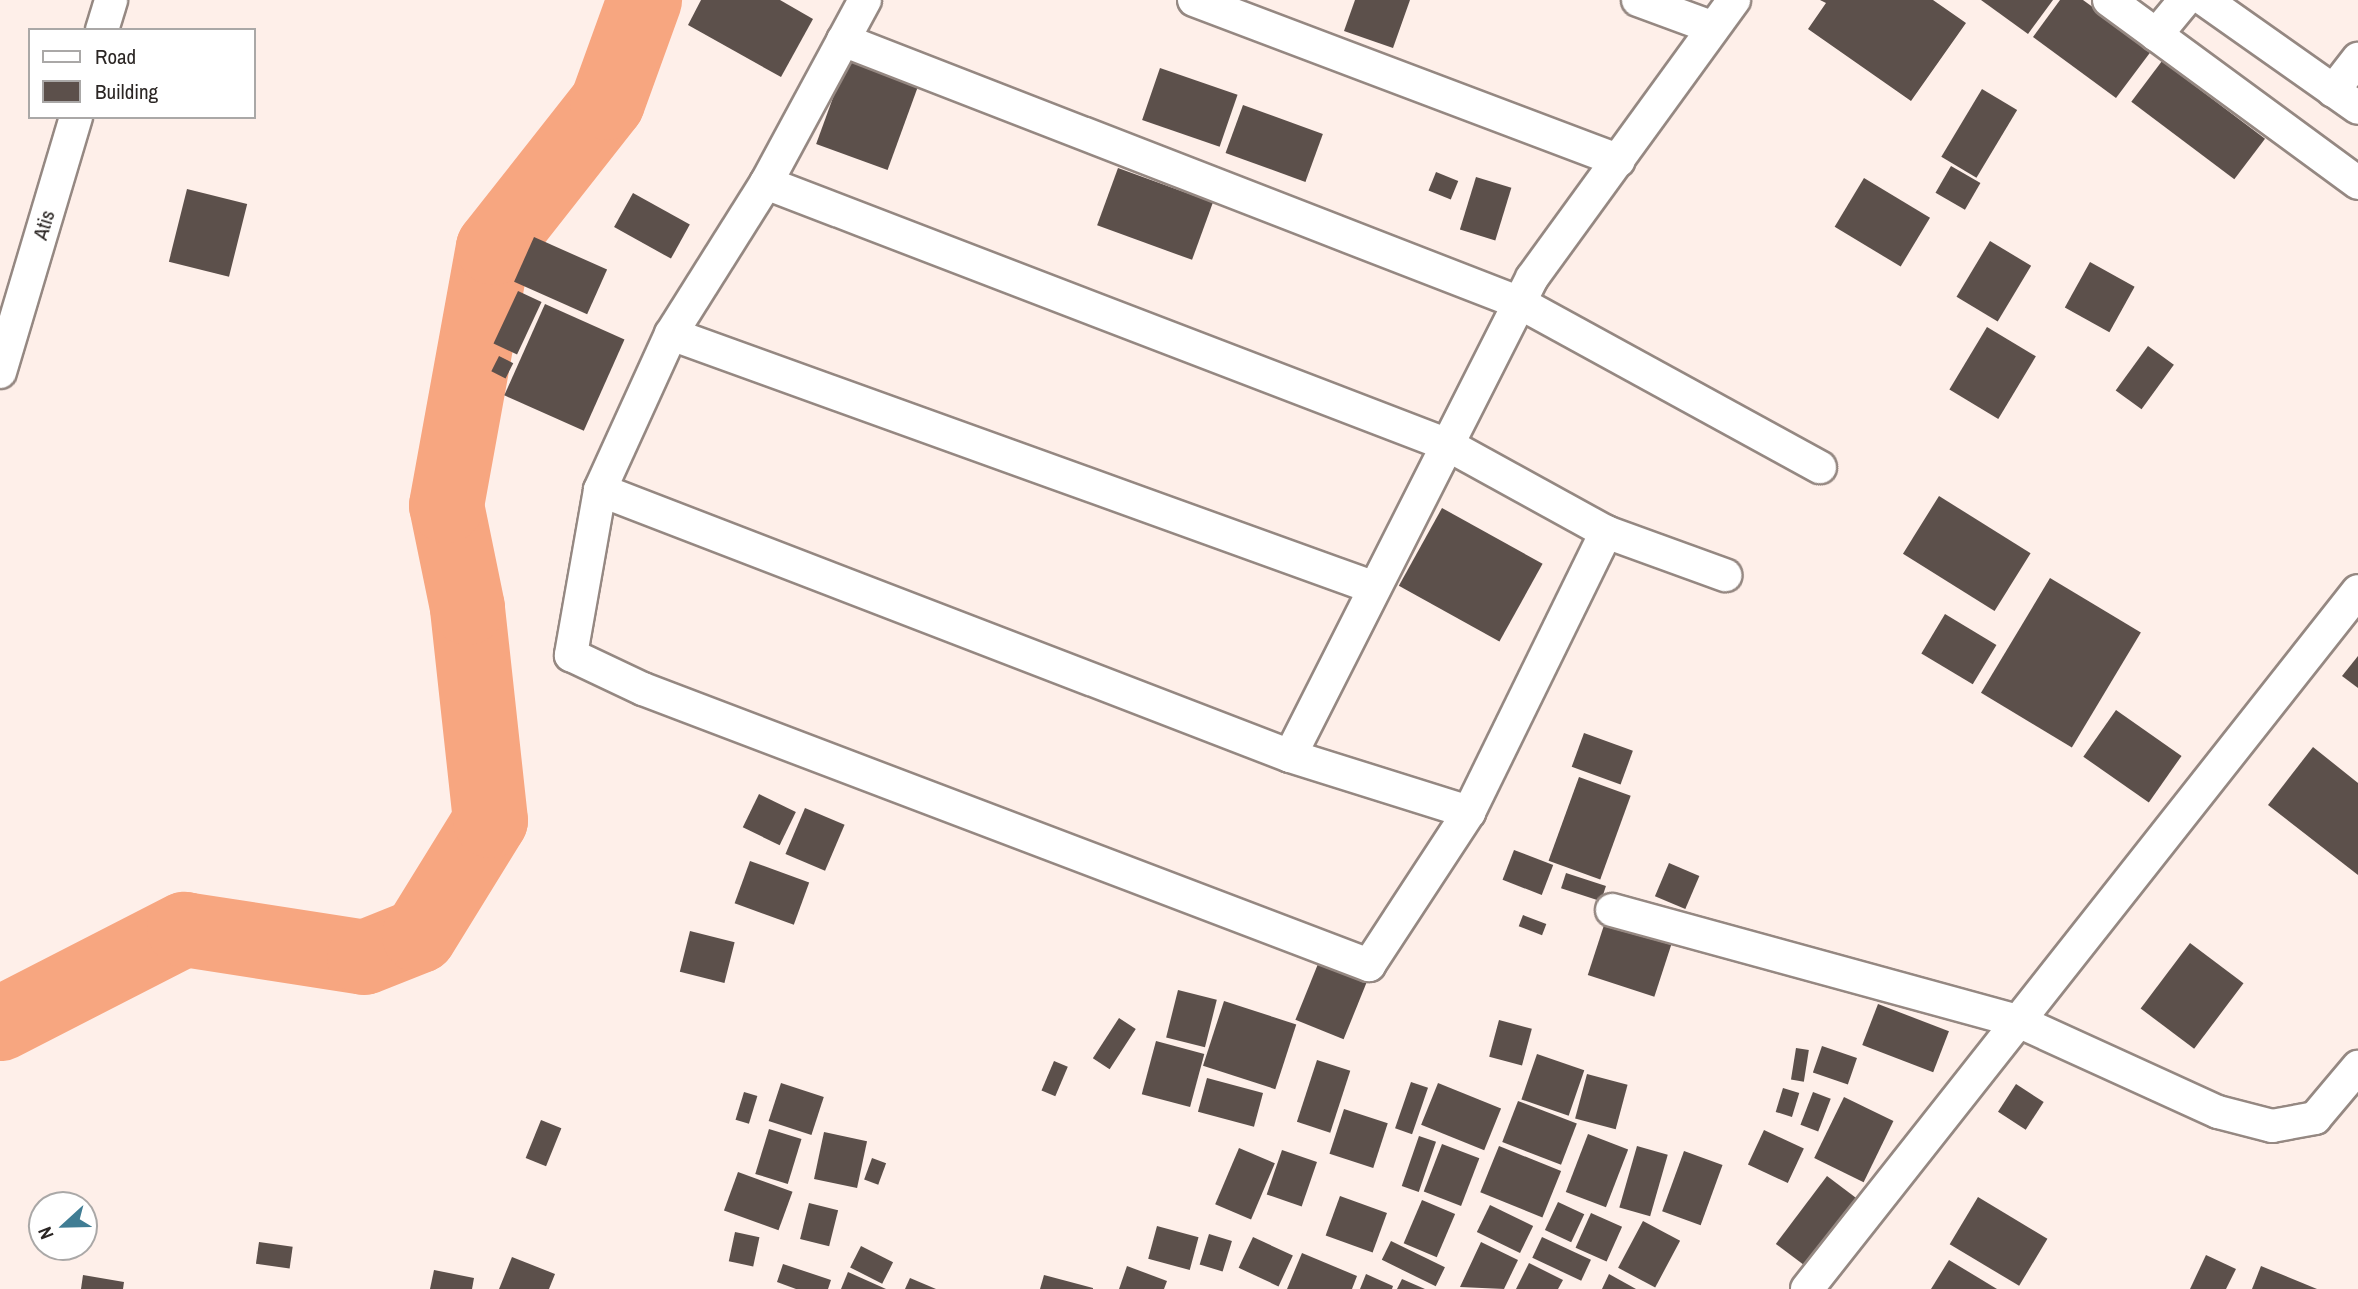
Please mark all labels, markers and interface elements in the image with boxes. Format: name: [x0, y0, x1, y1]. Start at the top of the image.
legend: [28, 28, 256, 119]
text: Road: [95, 42, 136, 71]
text: Building: [95, 77, 158, 106]
street label: Atis: [28, 207, 60, 243]
north arrow: [28, 1191, 98, 1261]
text: N: [31, 1223, 60, 1243]

